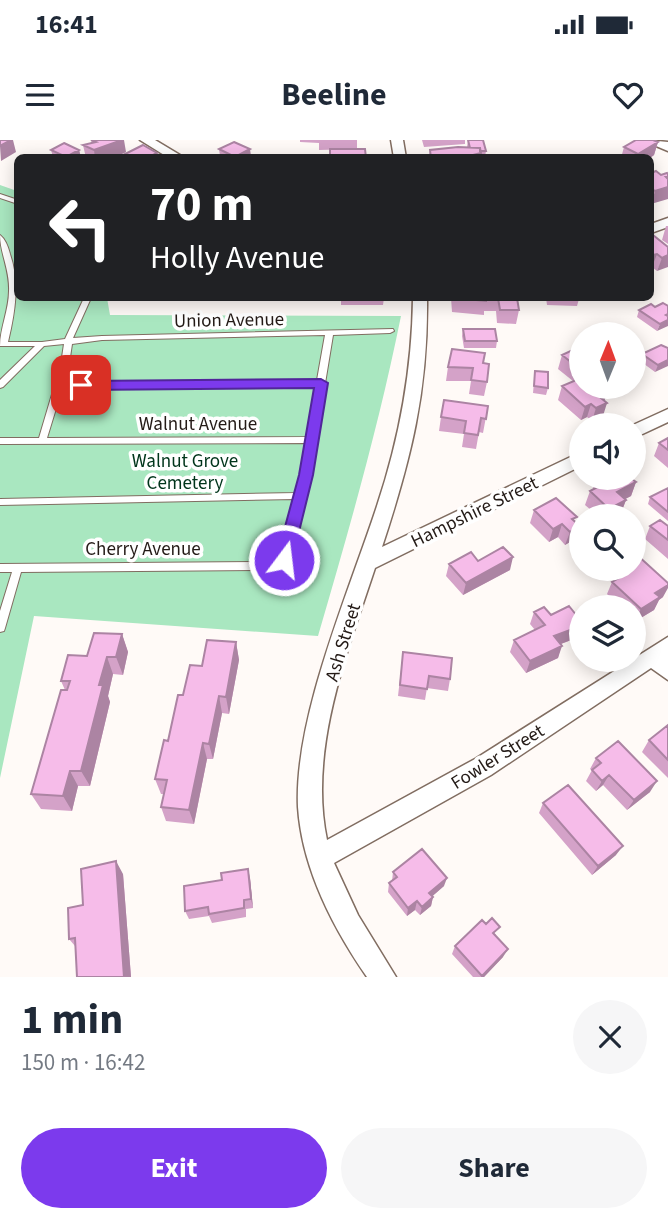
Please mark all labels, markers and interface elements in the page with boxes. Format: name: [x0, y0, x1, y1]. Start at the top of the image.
text: 16:41: [35, 6, 98, 43]
text: Beeline: [281, 72, 387, 118]
icon: menu: [21, 76, 59, 114]
icon: heart: [609, 76, 647, 114]
text: 70 m: [150, 170, 254, 240]
icon: left: [35, 182, 126, 273]
text: Holly Avenue: [150, 235, 325, 281]
street label: Union Avenue: [174, 306, 284, 335]
north arrow: [569, 322, 646, 399]
map controls: [569, 322, 646, 672]
pin: [51, 355, 111, 415]
icon: arrive: [62, 366, 100, 404]
street label: Walnut Avenue: [139, 411, 257, 438]
button: sound: [569, 413, 646, 490]
park label: Walnut Grove Cemetery: [132, 448, 238, 497]
street label: Hampshire Street: [407, 470, 543, 555]
button: search: [569, 504, 646, 581]
position arrow: [247, 523, 321, 597]
street label: Cherry Avenue: [85, 536, 201, 563]
button: layers: [569, 595, 646, 672]
street label: Ash Street: [319, 599, 368, 685]
street label: Fowler Street: [446, 718, 550, 797]
text: 1 min: [21, 990, 123, 1050]
button: close: [573, 1000, 647, 1074]
text: 150 m · 16:42: [21, 1046, 145, 1079]
button: Exit: [21, 1128, 327, 1208]
button: Share: [341, 1128, 647, 1208]

